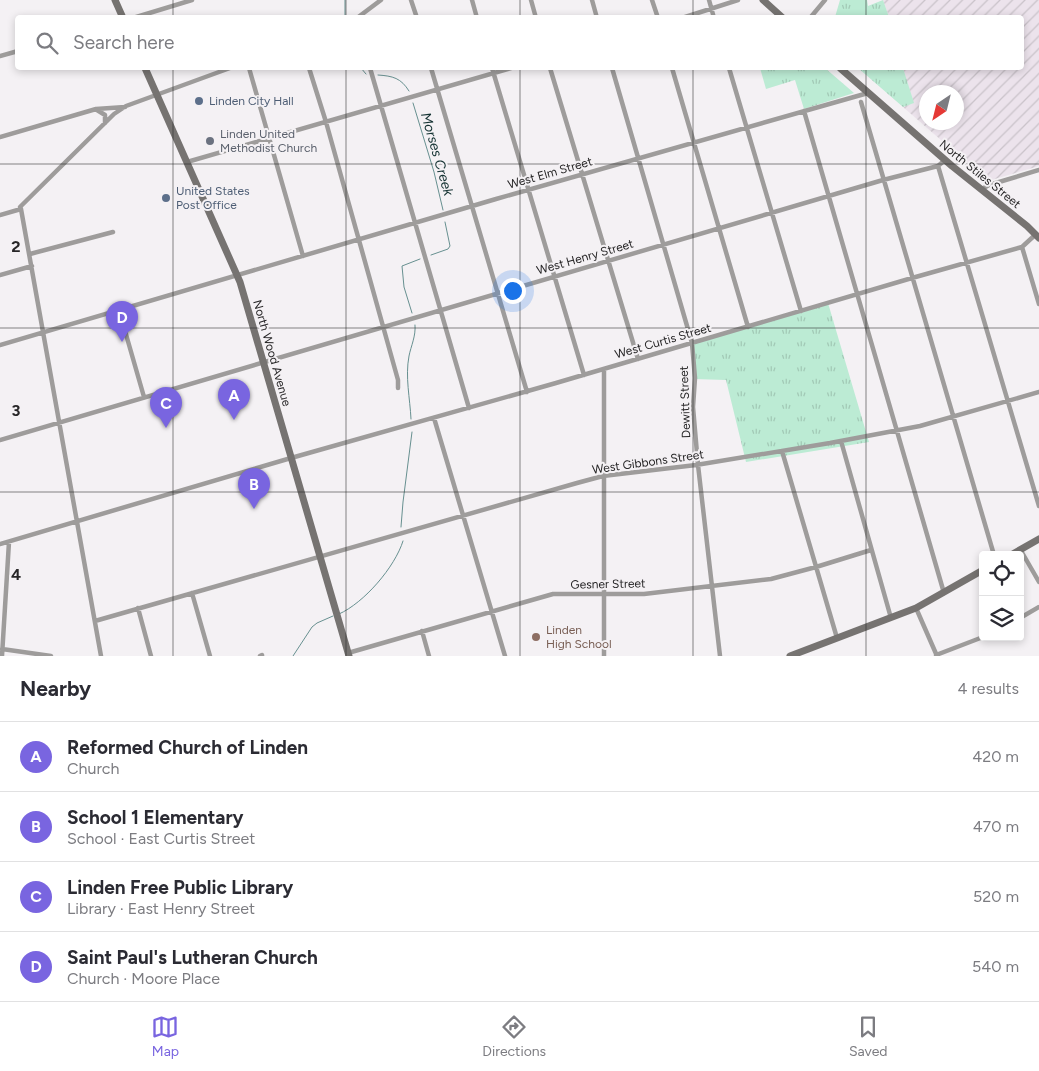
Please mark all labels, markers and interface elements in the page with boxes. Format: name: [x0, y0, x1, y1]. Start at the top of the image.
search box: [15, 15, 1024, 70]
icon: search: [33, 29, 61, 57]
text: Search here: [73, 31, 175, 54]
north arrow: [919, 85, 964, 130]
place label: Linden City Hall: [209, 94, 294, 108]
marker: Linden City Hall: [193, 95, 205, 107]
water label: Morses Creek: [417, 110, 457, 199]
place label: Linden United Methodist Church: [220, 127, 317, 155]
marker: Linden United Methodist Church: [204, 135, 216, 147]
street label: North Stiles Street: [937, 137, 1024, 211]
street label: West Elm Street: [506, 154, 594, 192]
place label: United States Post Office: [176, 184, 250, 212]
marker: United States Post Office: [160, 192, 172, 204]
street label: West Henry Street: [535, 236, 635, 277]
text: 2: [11, 237, 21, 256]
your location: [500, 278, 526, 304]
street label: North Wood Avenue: [250, 298, 294, 408]
pin: D: [106, 301, 138, 342]
street label: West Curtis Street: [613, 320, 713, 361]
street label: Dewitt Street: [677, 365, 693, 438]
pin: A: [218, 379, 250, 420]
pin: C: [150, 387, 182, 428]
text: 3: [12, 401, 21, 420]
street label: West Gibbons Street: [591, 447, 705, 477]
pin: B: [238, 468, 270, 509]
map controls: [979, 551, 1024, 641]
button: locate: [979, 551, 1024, 596]
text: 4: [11, 565, 21, 584]
street label: Gesner Street: [570, 576, 646, 592]
button: layers: [979, 596, 1024, 641]
place label: Linden High School: [546, 623, 612, 651]
marker: Linden High School: [530, 631, 542, 643]
text: Nearby: [20, 676, 91, 701]
text: 4 results: [958, 679, 1019, 698]
text: Reformed Church of Linden: [67, 736, 308, 759]
text: A: [30, 747, 42, 766]
text: 420 m: [972, 747, 1019, 766]
text: Church: [67, 759, 119, 778]
text: School 1 Elementary: [67, 806, 244, 829]
text: B: [31, 817, 41, 836]
text: 470 m: [973, 817, 1019, 836]
text: School · East Curtis Street: [67, 829, 255, 848]
text: Linden Free Public Library: [67, 876, 293, 899]
text: C: [30, 887, 42, 906]
text: 520 m: [973, 887, 1019, 906]
text: Library · East Henry Street: [67, 899, 255, 918]
text: Saint Paul's Lutheran Church: [67, 946, 318, 969]
text: D: [30, 957, 42, 976]
text: 540 m: [972, 957, 1019, 976]
text: Church · Moore Place: [67, 969, 220, 988]
tab: Map: [151, 1013, 179, 1060]
tab: Directions: [482, 1013, 546, 1060]
tab: Saved: [849, 1013, 888, 1060]

